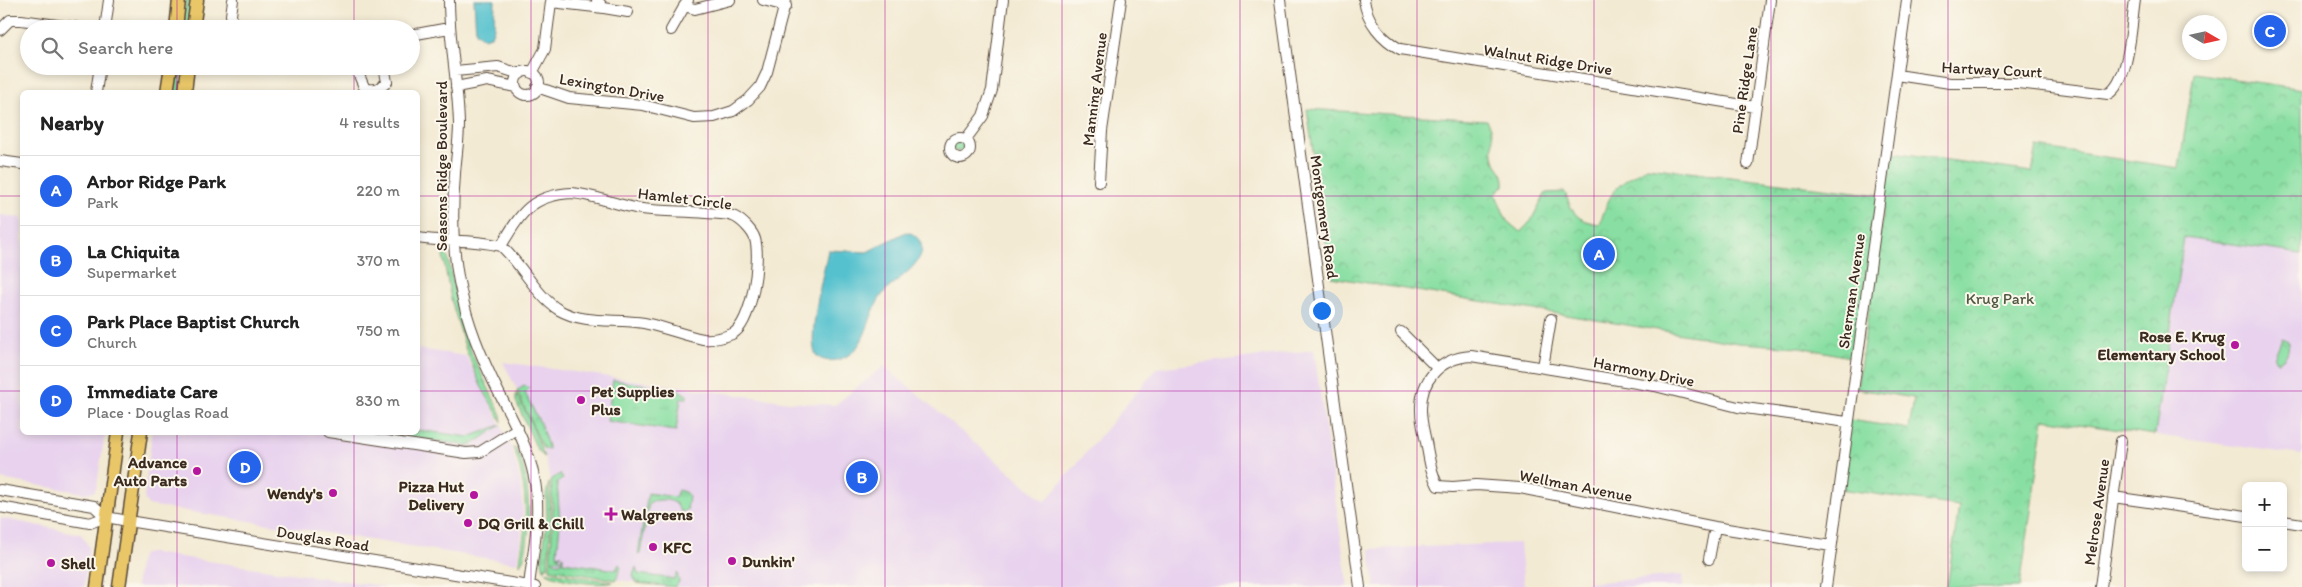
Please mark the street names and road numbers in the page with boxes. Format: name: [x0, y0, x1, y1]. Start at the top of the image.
street label: Pine Ridge Lane: [1728, 25, 1761, 135]
street label: Manning Avenue: [1078, 31, 1111, 147]
street label: Walnut Ridge Drive: [1482, 40, 1614, 79]
street label: Hartway Court: [1941, 57, 2043, 82]
street label: Lexington Drive: [558, 69, 666, 106]
street label: Seasons Ridge Boulevard: [432, 80, 451, 251]
street label: Montgomery Road: [1306, 154, 1343, 280]
street label: Hamlet Circle: [637, 183, 733, 214]
street label: Sherman Avenue: [1834, 232, 1869, 350]
street label: Harmony Drive: [1592, 352, 1696, 391]
street label: Melrose Avenue: [2080, 457, 2113, 567]
street label: Wellman Avenue: [1518, 465, 1634, 506]
street label: Douglas Road: [275, 522, 371, 555]

